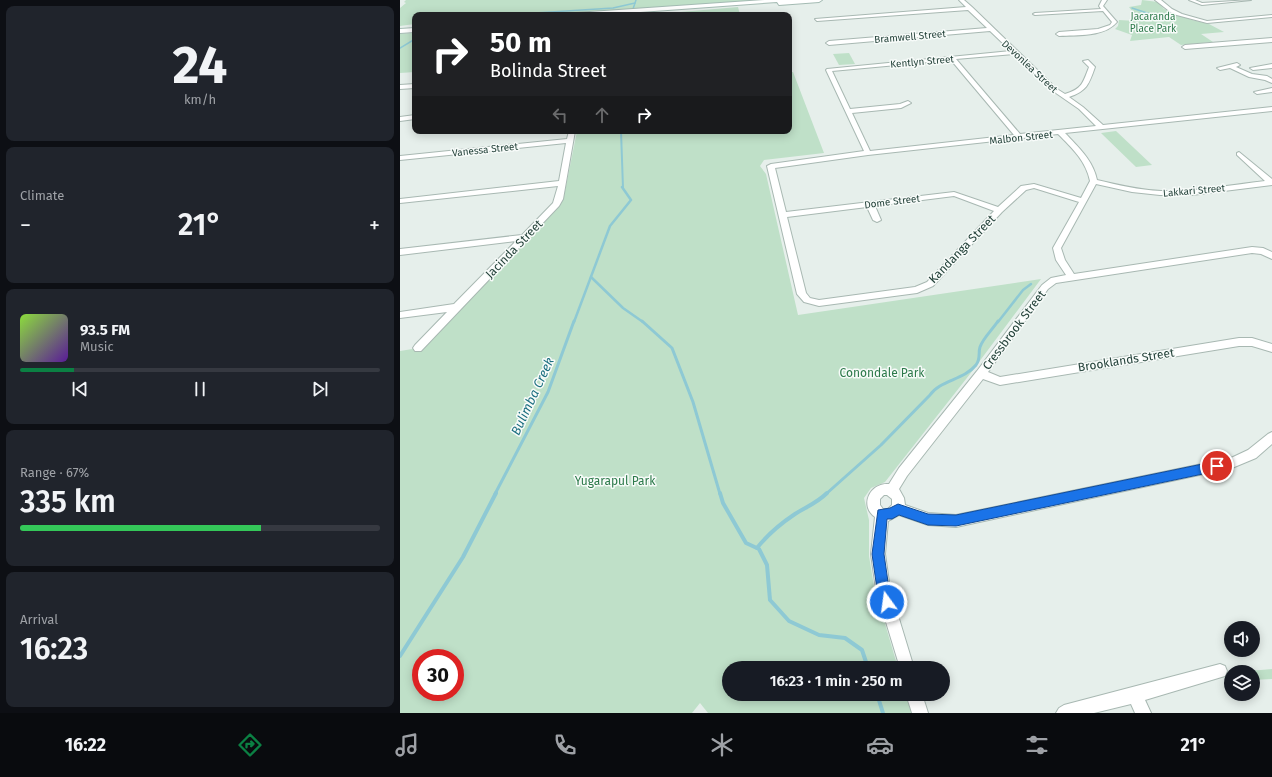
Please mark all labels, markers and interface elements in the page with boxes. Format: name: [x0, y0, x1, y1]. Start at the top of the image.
park label: Jacaranda Place Park: [1130, 11, 1177, 35]
text: 50 m: [490, 26, 552, 59]
icon: right: [424, 28, 476, 80]
street label: Bramwell Street: [874, 28, 947, 46]
text: 24: [173, 34, 227, 97]
street label: Devonlea Street: [999, 38, 1060, 96]
street label: Kentlyn Street: [890, 53, 955, 71]
text: Bolinda Street: [490, 60, 607, 82]
text: km/h: [184, 92, 216, 107]
icon: left: [549, 104, 571, 126]
icon: ahead: [591, 104, 613, 126]
icon: right: [633, 104, 655, 126]
street label: Malbon Street: [989, 129, 1054, 147]
street label: Vanessa Street: [452, 141, 519, 159]
street label: Lakkari Street: [1163, 182, 1226, 200]
text: Climate: [20, 188, 64, 203]
street label: Dome Street: [864, 193, 921, 211]
text: 21°: [178, 207, 222, 243]
street label: Kandanga Street: [926, 211, 999, 286]
text: −: [20, 212, 31, 239]
text: +: [369, 212, 380, 239]
street label: Jacinda Street: [483, 216, 546, 281]
street label: Cressbrook Street: [980, 287, 1049, 372]
text: 93.5 FM: [80, 321, 130, 339]
text: Music: [80, 339, 114, 354]
street label: Brooklands Street: [1077, 345, 1176, 375]
water label: Bulimba Creek: [508, 355, 557, 437]
park label: Conondale Park: [840, 366, 925, 380]
icon: previous: [69, 378, 91, 400]
icon: pause: [189, 378, 211, 400]
icon: next: [309, 378, 331, 400]
pin: [1200, 449, 1234, 483]
icon: arrive: [1206, 455, 1228, 477]
text: Range · 67%: [20, 465, 89, 480]
park label: Yugarapul Park: [575, 474, 656, 488]
text: 335 km: [20, 484, 116, 520]
position arrow: [866, 581, 908, 623]
text: Arrival: [20, 612, 58, 627]
map controls: [1224, 621, 1260, 701]
button: sound: [1224, 621, 1260, 657]
text: 16:23: [20, 631, 88, 667]
speed limit sign: 30: [412, 649, 464, 701]
button: layers: [1224, 665, 1260, 701]
text: 16:23 · 1 min · 250 m: [770, 672, 902, 690]
icon: directions: [236, 731, 264, 759]
icon: music: [393, 731, 421, 759]
icon: phone: [551, 731, 579, 759]
icon: climate: [708, 731, 736, 759]
icon: car: [866, 731, 894, 759]
icon: filters: [1023, 731, 1051, 759]
text: 16:22: [65, 734, 106, 756]
text: 21°: [1181, 734, 1207, 756]

